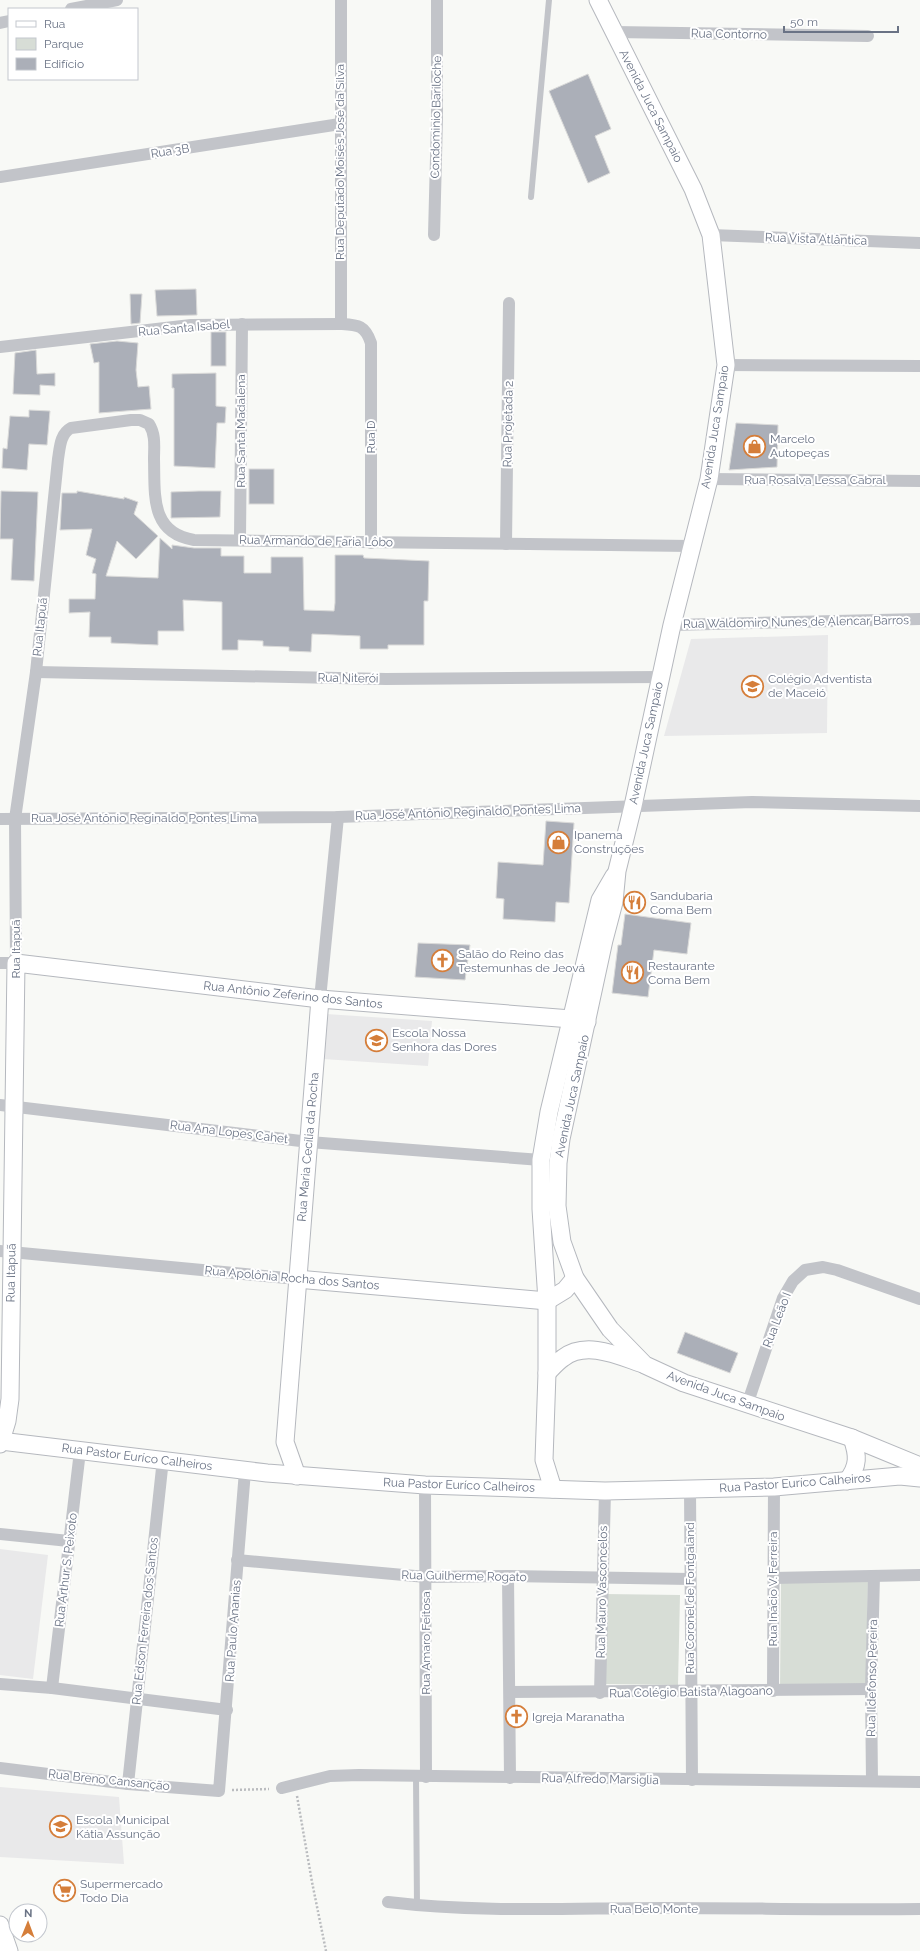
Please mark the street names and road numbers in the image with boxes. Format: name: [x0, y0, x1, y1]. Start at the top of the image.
street label: Rua Contorno: [691, 26, 767, 42]
street label: Avenida Juca Sampaio: [616, 47, 686, 165]
street label: Condominio Bariloche: [428, 55, 444, 179]
street label: Rua Deputado Moisés José da Silva: [333, 64, 347, 260]
street label: Rua 3B: [150, 141, 190, 161]
street label: Rua Vista Atlântica: [765, 230, 867, 248]
street label: Rua Santa Isabel: [138, 317, 231, 339]
street label: Avenida Juca Sampaio: [698, 364, 732, 490]
street label: Rua Santa Madalena: [234, 374, 248, 488]
street label: Rua Projetada 2: [500, 381, 516, 467]
street label: Rua D: [364, 420, 378, 454]
street label: Rua Rosalva Lessa Cabral: [744, 473, 887, 487]
street label: Rua Armando de Faria Lôbo: [239, 533, 393, 549]
street label: Rua Itapuã: [30, 597, 50, 657]
street label: Rua Waldomiro Nunes de Alencar Barros: [683, 613, 909, 631]
street label: Rua Niterói: [317, 670, 379, 686]
street label: Avenida Juca Sampaio: [626, 680, 666, 806]
street label: Rua José Antônio Reginaldo Pontes Lima: [355, 801, 581, 823]
street label: Rua José Antônio Reginaldo Pontes Lima: [31, 811, 257, 825]
street label: Rua Itapuã: [9, 919, 23, 979]
street label: Rua Antônio Zeferino dos Santos: [203, 979, 384, 1011]
street label: Avenida Juca Sampaio: [552, 1033, 592, 1159]
street label: Rua Maria Cecília da Rocha: [294, 1072, 322, 1222]
street label: Rua Ana Lopes Cahet: [169, 1118, 289, 1146]
street label: Rua Itapuã: [3, 1243, 19, 1303]
street label: Rua Apolônia Rocha dos Santos: [204, 1263, 380, 1293]
street label: Rua Leão I: [760, 1290, 794, 1350]
street label: Avenida Juca Sampaio: [665, 1368, 787, 1424]
street label: Rua Pastor Euríco Calheiros: [61, 1441, 213, 1473]
street label: Rua Pastor Euríco Calheiros: [719, 1471, 871, 1495]
street label: Rua Pastor Euríco Calheiros: [383, 1475, 535, 1495]
street label: Rua Arthur S. Peixoto: [52, 1512, 80, 1628]
street label: Rua Coronel de Fontgaland: [683, 1522, 697, 1674]
street label: Rua Mauro Vasconcelos: [594, 1525, 610, 1658]
street label: Rua Inácio V. Ferreira: [766, 1532, 780, 1646]
street label: Rua Edson Ferreira dos Santos: [129, 1536, 161, 1706]
street label: Rua Guilherme Rogato: [401, 1568, 527, 1584]
street label: Rua Paulo Ananias: [222, 1579, 244, 1682]
street label: Rua Amaro Feitosa: [419, 1591, 433, 1695]
street label: Rua Ildefonso Pereira: [864, 1619, 880, 1737]
street label: Rua Colégio Batista Alagoano: [609, 1684, 773, 1700]
street label: Rua Breno Cansanção: [48, 1767, 170, 1793]
street label: Rua Alfredo Marsiglia: [541, 1771, 659, 1787]
street label: Rua Belo Monte: [610, 1902, 698, 1916]

